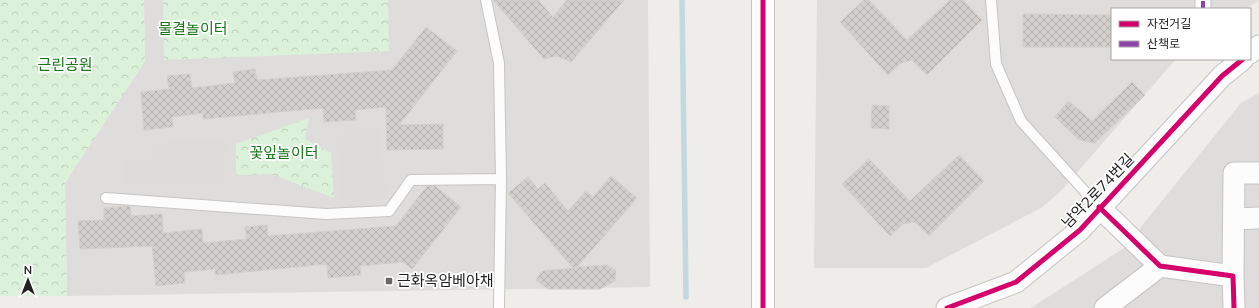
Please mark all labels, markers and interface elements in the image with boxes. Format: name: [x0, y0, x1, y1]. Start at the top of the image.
legend: [1111, 8, 1251, 60]
text: 자전거길: [1147, 16, 1191, 31]
park label: 물결놀이터: [158, 19, 228, 38]
text: 산책로: [1147, 36, 1180, 51]
park label: 근린공원: [37, 55, 93, 74]
park label: 꽃잎놀이터: [249, 143, 319, 162]
street label: 남악2로74번길: [1057, 150, 1138, 232]
north arrow: [8, 260, 48, 300]
text: N: [24, 263, 32, 277]
place label: 근화옥암베아채: [397, 271, 494, 290]
marker: 근화옥암베아채: [384, 276, 394, 286]

